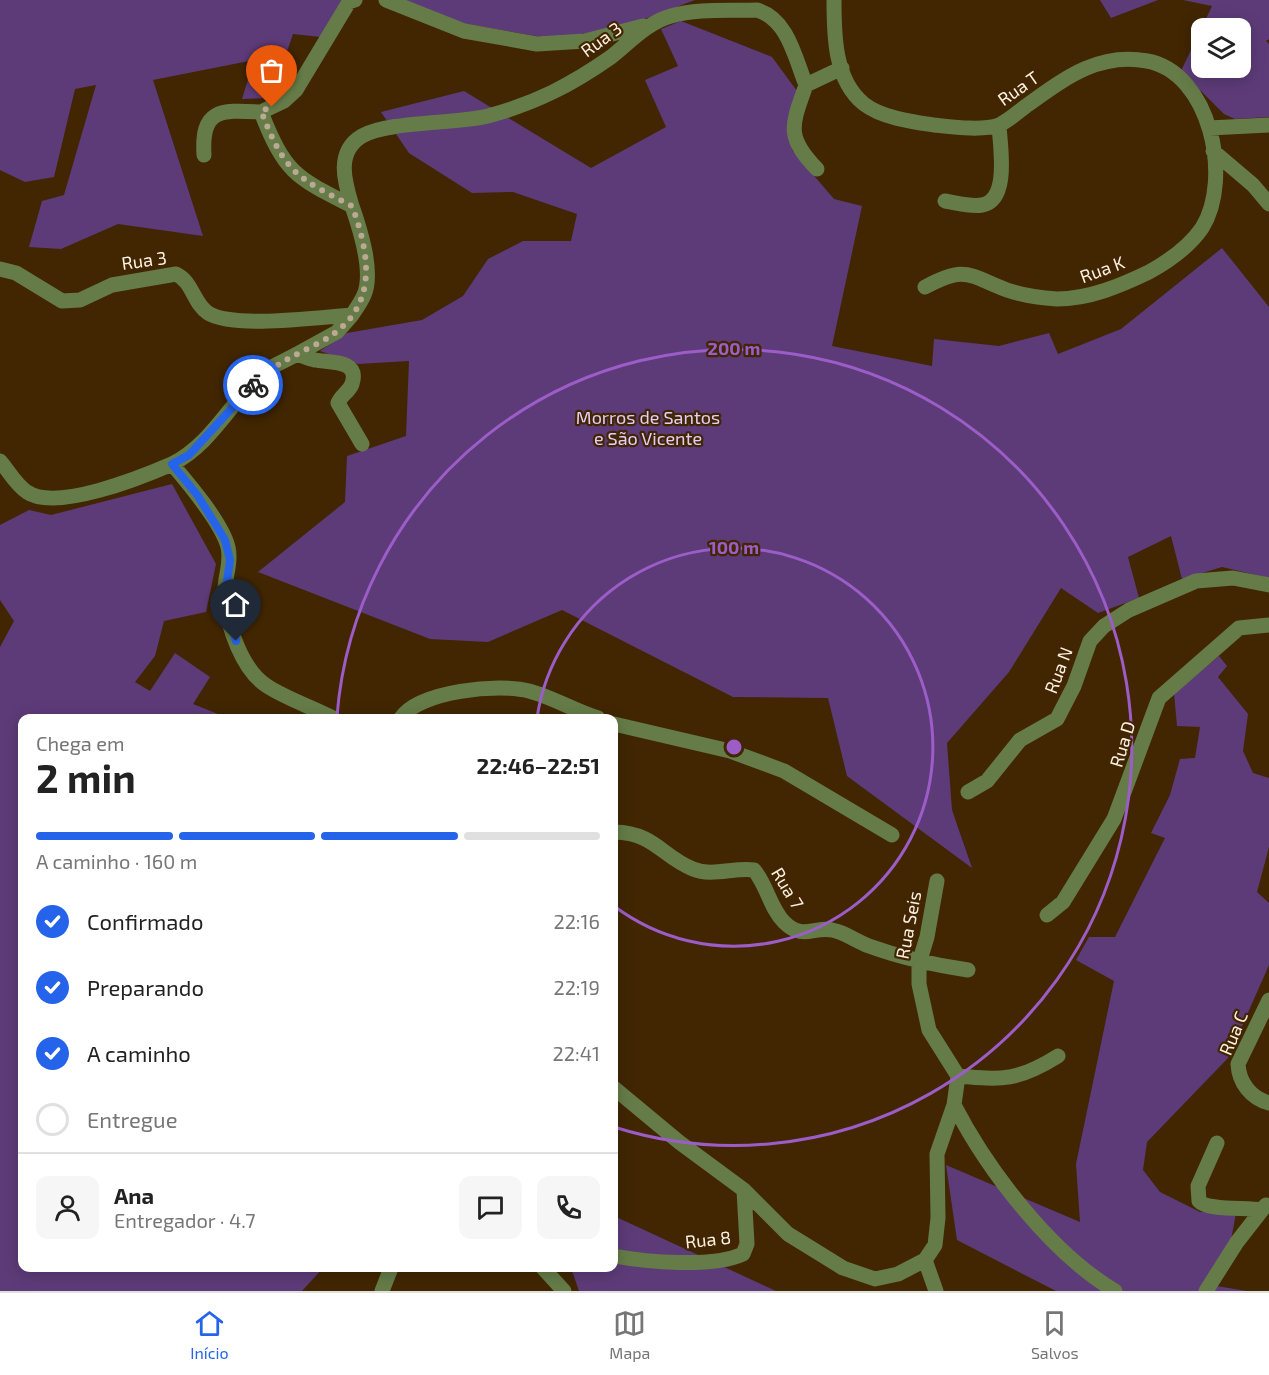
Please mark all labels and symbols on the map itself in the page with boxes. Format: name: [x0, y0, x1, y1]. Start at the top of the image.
street label: Rua 3: [576, 17, 626, 61]
pin: [246, 45, 297, 107]
street label: Rua T: [993, 66, 1043, 110]
street label: Rua 3: [120, 246, 168, 274]
street label: Rua K: [1077, 251, 1128, 287]
text: 200 m: [708, 337, 760, 359]
courier: [223, 355, 283, 415]
park label: Morros de Santos e São Vicente: [576, 406, 720, 449]
text: 100 m: [709, 536, 759, 558]
pin: [210, 579, 261, 641]
street label: Rua N: [1039, 644, 1077, 696]
street label: Rua D: [1105, 718, 1139, 770]
centre of rings: [724, 737, 744, 757]
street label: Rua 7: [767, 863, 809, 913]
street label: Rua Seis: [891, 889, 925, 961]
street label: Rua C: [1214, 1008, 1252, 1058]
street label: Rua 8: [684, 1226, 732, 1252]

